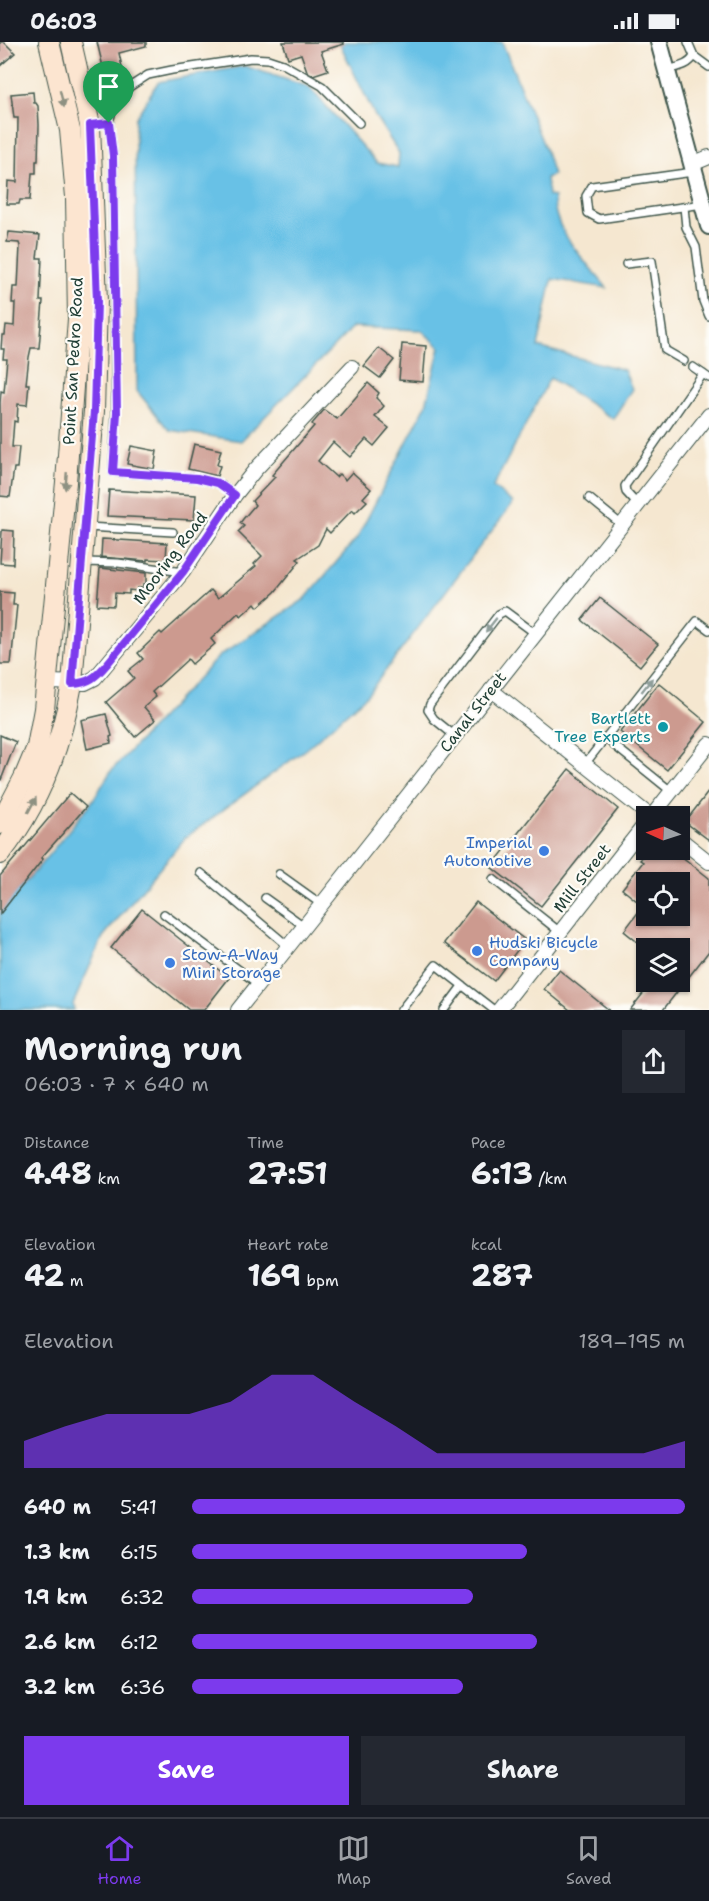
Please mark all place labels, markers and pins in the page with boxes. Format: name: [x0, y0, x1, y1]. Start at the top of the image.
pin: [83, 61, 134, 123]
place label: Bartlett Tree Experts: [554, 708, 651, 747]
marker: Bartlett Tree Experts: [656, 720, 670, 734]
place label: Imperial Automotive: [443, 832, 532, 871]
marker: Imperial Automotive: [537, 844, 551, 858]
place label: Hudski Bicycle Company: [489, 932, 598, 971]
place label: Stow-A-Way Mini Storage: [182, 944, 281, 983]
marker: Hudski Bicycle Company: [470, 944, 484, 958]
marker: Stow-A-Way Mini Storage: [163, 956, 177, 970]

